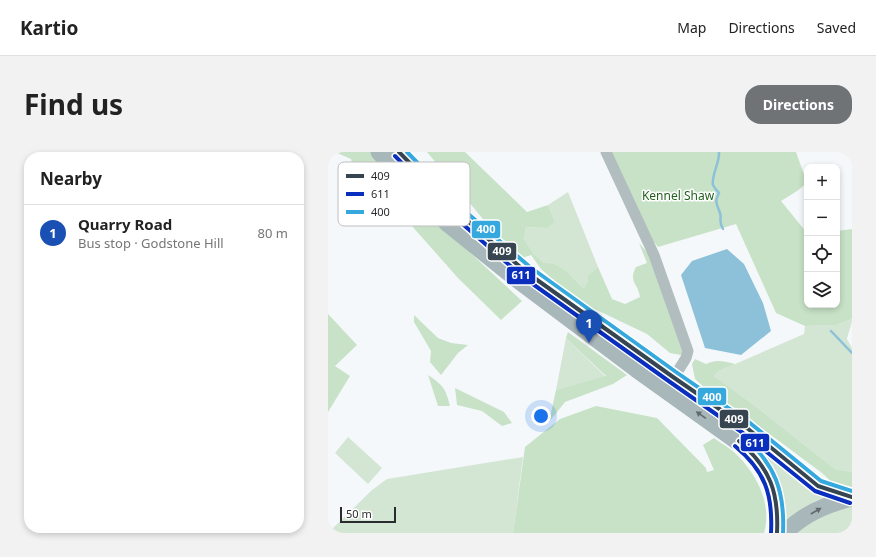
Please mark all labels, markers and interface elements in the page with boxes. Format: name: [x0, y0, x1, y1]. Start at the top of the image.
text: Kartio: [20, 15, 78, 41]
text: Map: [677, 18, 706, 37]
text: Directions: [728, 18, 795, 37]
text: Saved: [817, 18, 856, 37]
text: Find us: [24, 85, 123, 123]
button: Directions: [745, 85, 852, 124]
legend: [338, 162, 470, 226]
map controls: [804, 164, 840, 308]
button: +: [804, 164, 840, 200]
text: Nearby: [40, 167, 102, 190]
text: 409: [371, 168, 390, 183]
text: 611: [371, 186, 390, 201]
park label: Kennel Shaw: [642, 187, 715, 204]
button: −: [804, 200, 840, 236]
text: 400: [371, 204, 390, 219]
text: Quarry Road: [78, 214, 172, 234]
line badge: 400: [471, 220, 501, 239]
text: 400: [477, 221, 495, 236]
text: 1: [49, 224, 57, 242]
text: 80 m: [258, 224, 288, 242]
text: Bus stop · Godstone Hill: [78, 234, 224, 252]
button: locate: [804, 236, 840, 272]
line badge: 409: [487, 242, 517, 261]
text: 409: [493, 243, 511, 258]
line badge: 611: [506, 266, 536, 285]
text: 611: [512, 267, 530, 282]
button: layers: [804, 272, 840, 308]
pin: 1: [576, 310, 602, 343]
line badge: 400: [697, 387, 727, 406]
text: 400: [703, 389, 721, 404]
your location: [531, 406, 551, 426]
line badge: 409: [719, 409, 749, 429]
one-way arrow: [696, 411, 706, 419]
text: 409: [725, 411, 743, 426]
line badge: 611: [740, 433, 770, 452]
text: 611: [746, 435, 764, 450]
scale bar: [340, 505, 396, 524]
text: 50 m: [346, 506, 372, 521]
one-way arrow: [810, 507, 822, 514]

